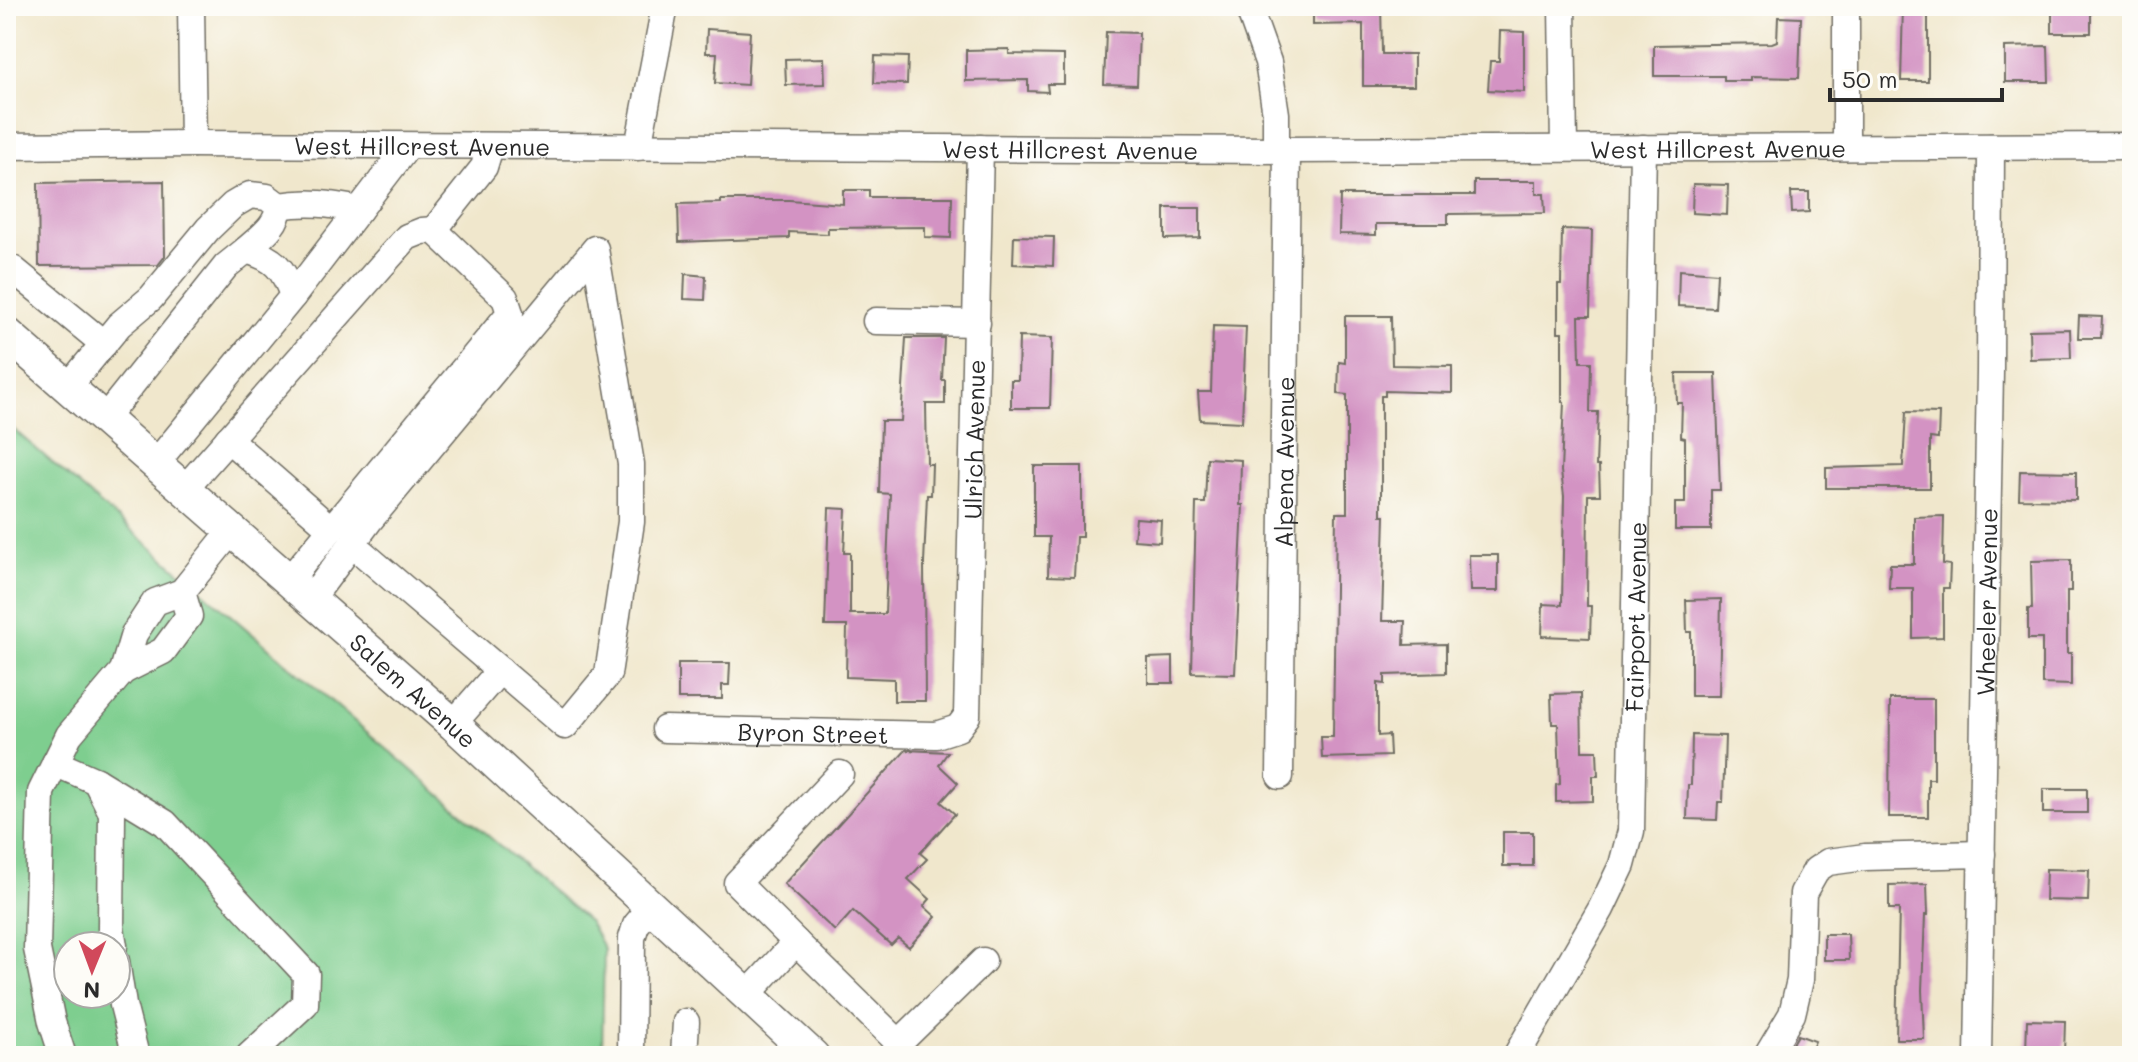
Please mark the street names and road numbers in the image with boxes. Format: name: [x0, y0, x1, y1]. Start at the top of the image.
street label: West Hillcrest Avenue: [294, 129, 550, 161]
street label: West Hillcrest Avenue: [1590, 132, 1846, 164]
street label: West Hillcrest Avenue: [942, 133, 1198, 165]
street label: Ulrich Avenue: [956, 359, 991, 520]
street label: Alpena Avenue: [1267, 376, 1300, 548]
street label: Wheeler Avenue: [1969, 508, 2003, 696]
street label: Fairport Avenue: [1618, 521, 1652, 712]
street label: Salem Avenue: [344, 626, 484, 754]
street label: Byron Street: [737, 715, 889, 749]

